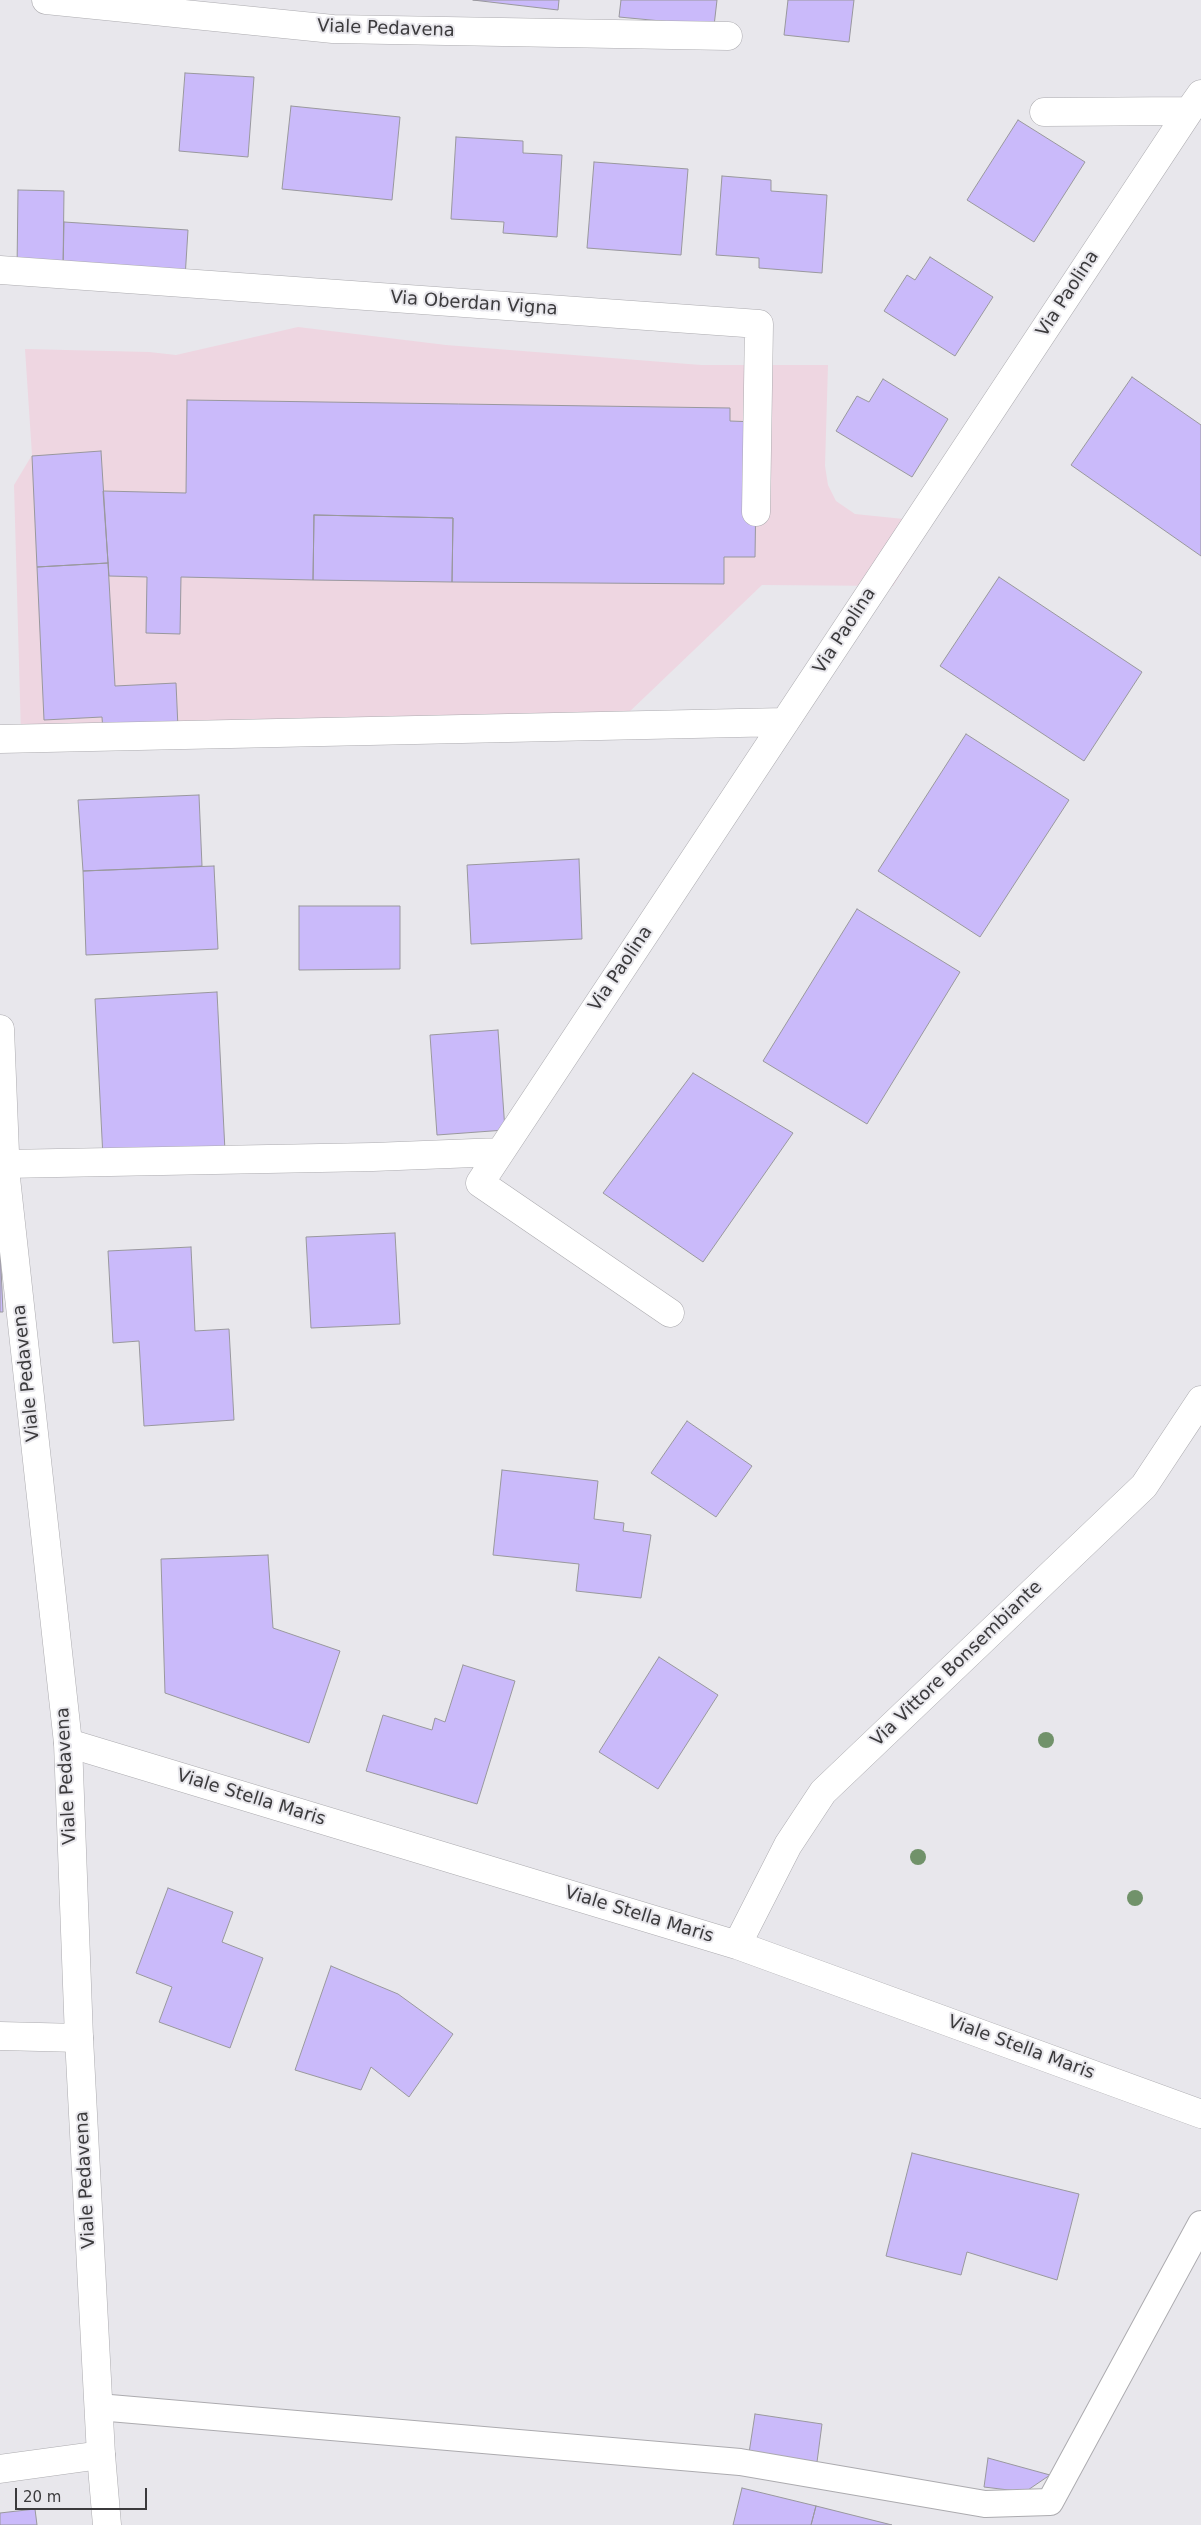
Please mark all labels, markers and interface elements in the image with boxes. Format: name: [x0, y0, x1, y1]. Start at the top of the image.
street label: Viale Pedavena: [317, 16, 455, 42]
street label: Via Paolina: [1032, 247, 1104, 341]
street label: Via Oberdan Vigna: [390, 287, 558, 321]
street label: Via Paolina: [809, 584, 881, 678]
street label: Via Paolina: [585, 922, 657, 1016]
street label: Viale Pedavena: [9, 1303, 45, 1443]
street label: Via Vittore Bonsembiante: [867, 1577, 1047, 1751]
street label: Viale Pedavena: [53, 1707, 81, 1845]
street label: Viale Stella Maris: [174, 1765, 328, 1831]
street label: Viale Stella Maris: [562, 1882, 716, 1948]
street label: Viale Stella Maris: [945, 2011, 1097, 2085]
street label: Viale Pedavena: [72, 2111, 100, 2249]
scale bar: [18, 2478, 150, 2510]
text: 20 m: [23, 2488, 61, 2506]

